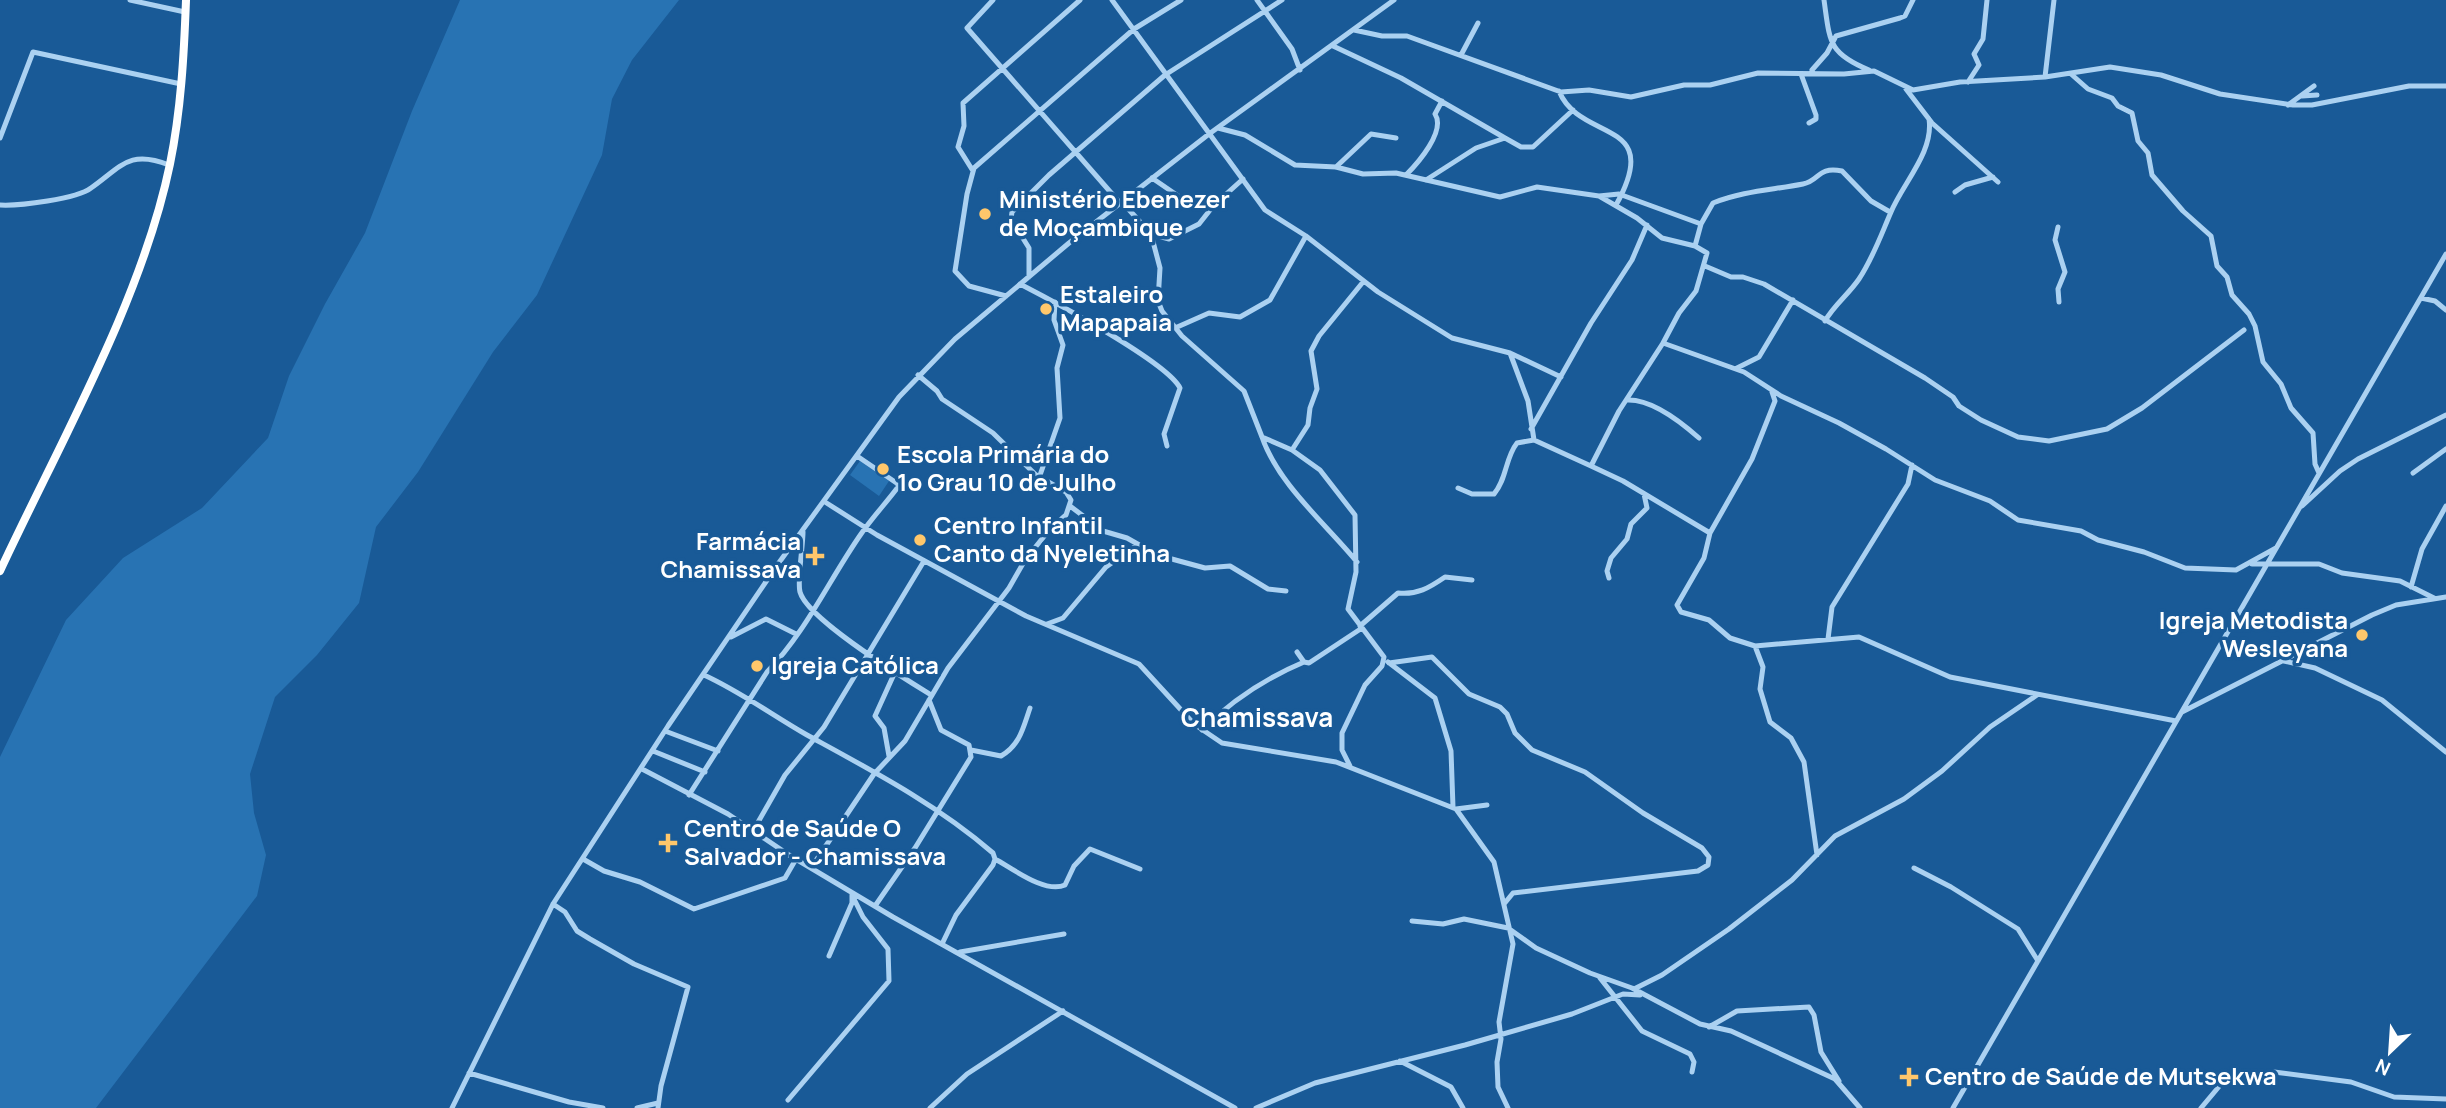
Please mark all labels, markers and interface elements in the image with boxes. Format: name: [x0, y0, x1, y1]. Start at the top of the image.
place label: Ministério Ebenezer de Moçambique: [999, 182, 1230, 243]
marker: Ministério Ebenezer de Moçambique: [977, 206, 993, 222]
place label: Estaleiro Mapapaia: [1060, 277, 1172, 338]
marker: Estaleiro Mapapaia: [1038, 301, 1054, 317]
place label: Escola Primária do 1o Grau 10 de Julho: [897, 437, 1116, 498]
marker: Escola Primária do 1o Grau 10 de Julho: [875, 461, 891, 477]
place label: Centro Infantil Canto da Nyeletinha: [934, 508, 1170, 569]
place label: Farmácia Chamissava: [660, 524, 801, 585]
marker: Centro Infantil Canto da Nyeletinha: [912, 532, 928, 548]
marker: Farmácia Chamissava: [807, 548, 823, 564]
place label: Igreja Metodista Wesleyana: [2159, 603, 2348, 664]
marker: Igreja Metodista Wesleyana: [2354, 627, 2370, 643]
place label: Igreja Católica: [771, 648, 939, 681]
marker: Igreja Católica: [749, 658, 765, 674]
district label: Chamissava: [1181, 699, 1333, 735]
place label: Centro de Saúde O Salvador - Chamissava: [684, 811, 946, 872]
marker: Centro de Saúde O Salvador - Chamissava: [658, 833, 678, 853]
north arrow: [2355, 1017, 2425, 1087]
text: N: [2371, 1053, 2394, 1082]
place label: Centro de Saúde de Mutsekwa: [1925, 1059, 2277, 1092]
marker: Centro de Saúde de Mutsekwa: [1899, 1067, 1919, 1087]

